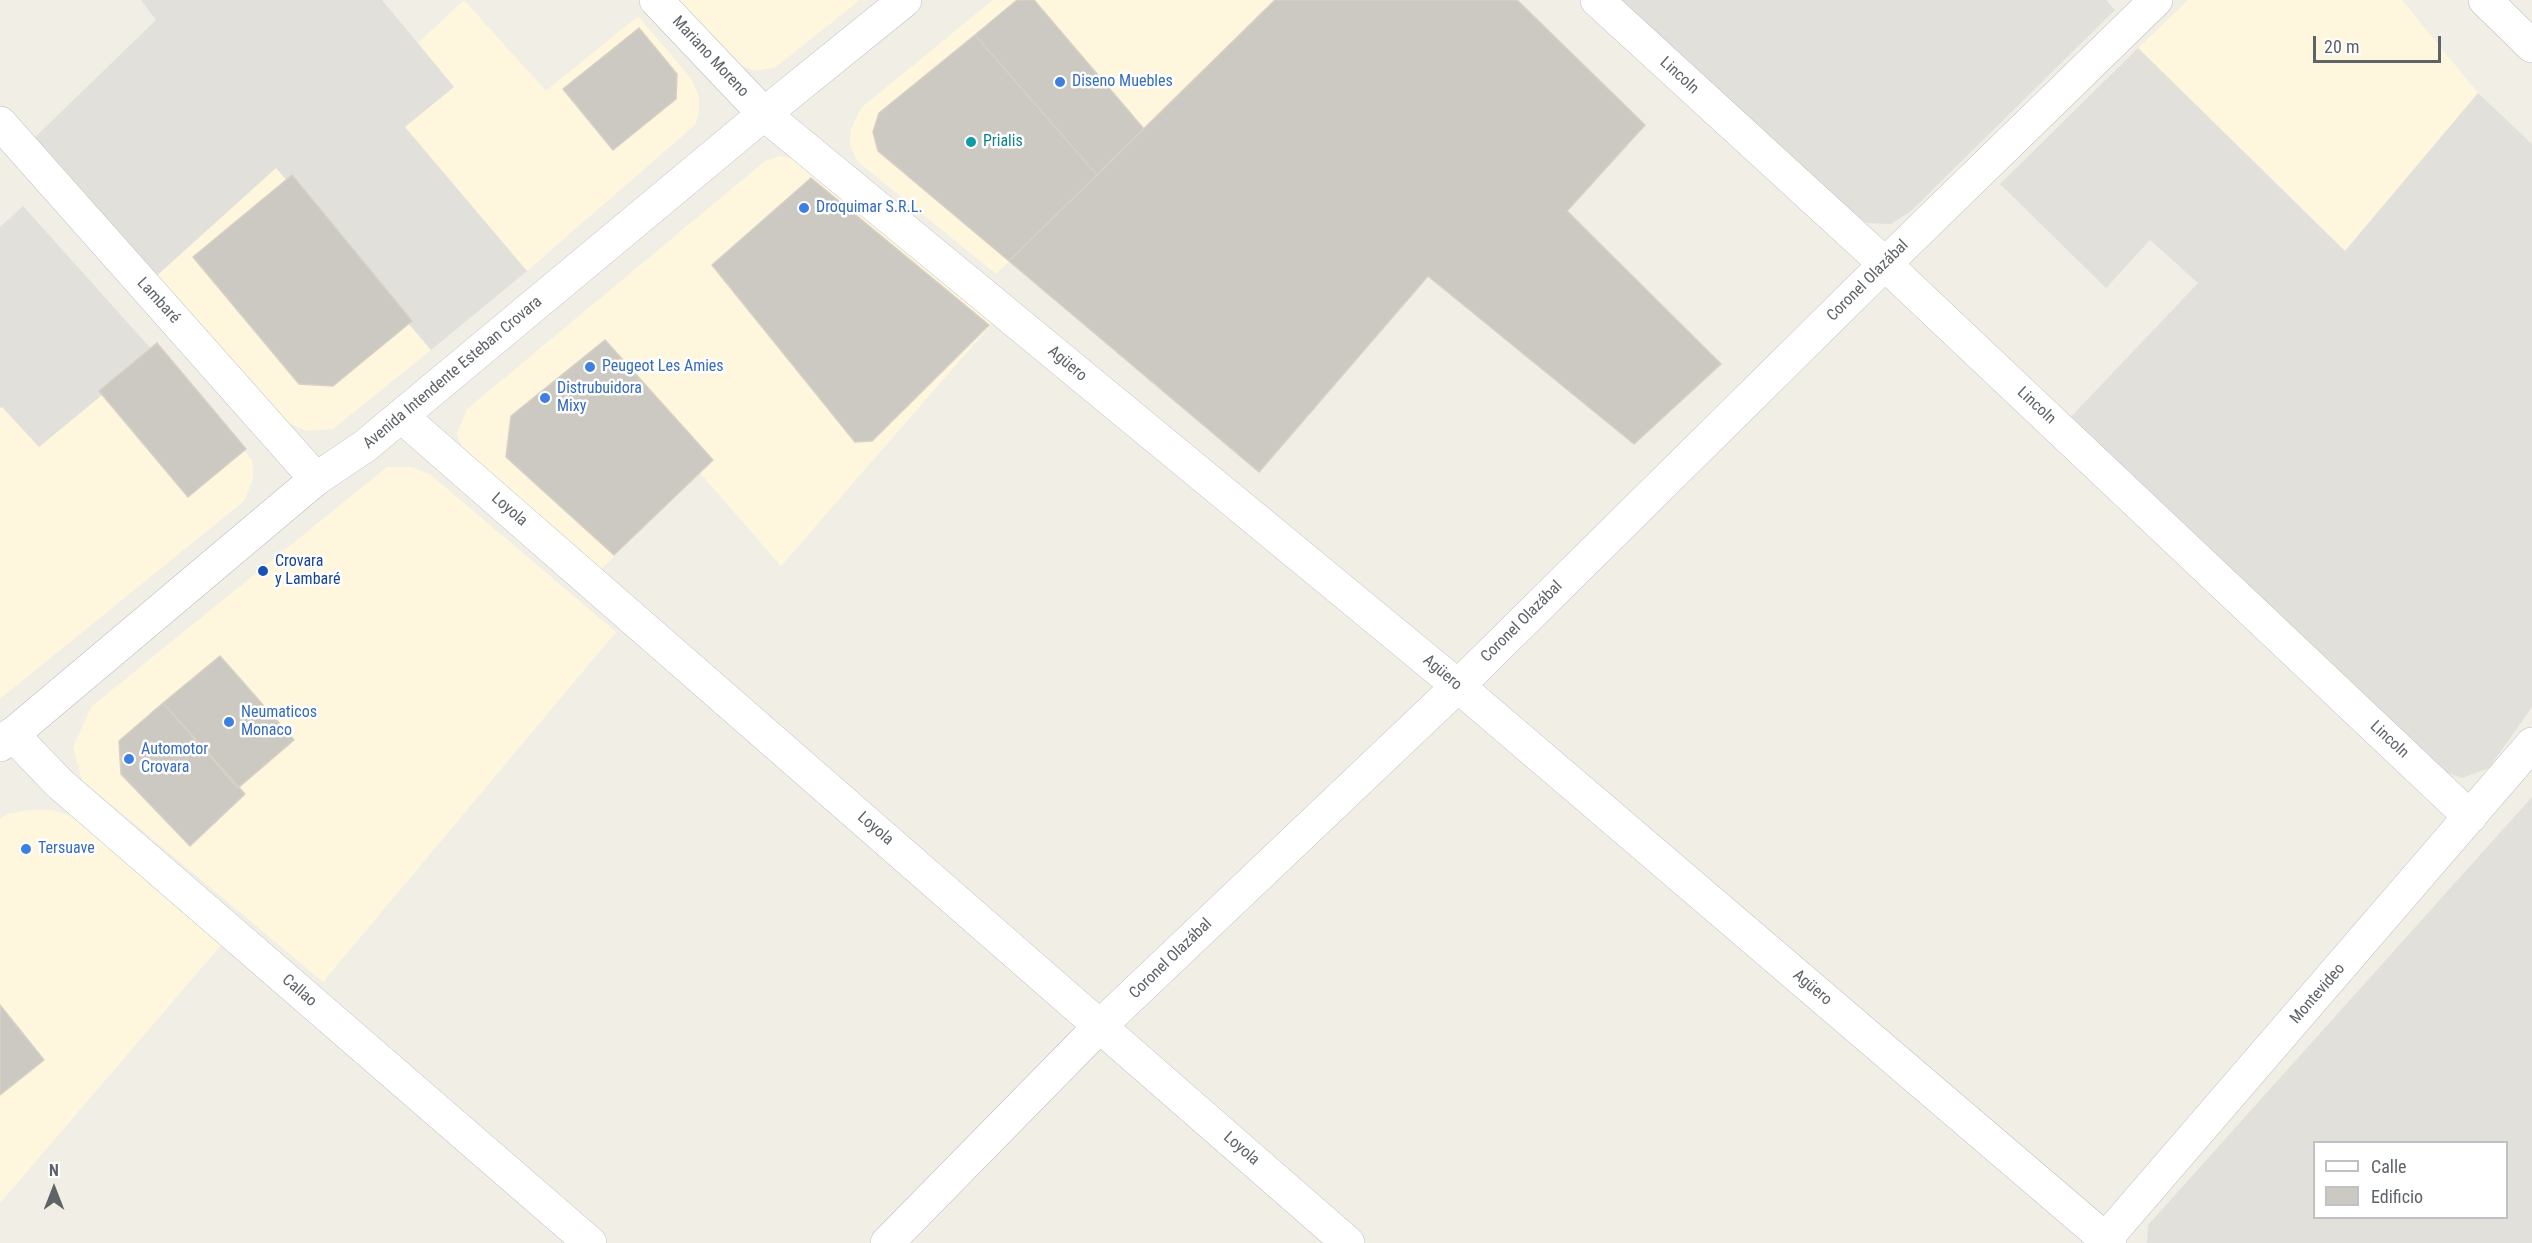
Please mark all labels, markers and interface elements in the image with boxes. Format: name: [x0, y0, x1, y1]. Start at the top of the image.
street label: Mariano Moreno: [668, 13, 752, 101]
scale bar: [2316, 24, 2444, 62]
text: 20 m: [2324, 36, 2359, 57]
street label: Lincoln: [1656, 54, 1702, 98]
place label: Diseno Muebles: [1072, 72, 1173, 92]
marker: Diseno Muebles: [1053, 75, 1067, 89]
place label: Prialis: [983, 132, 1023, 152]
marker: Prialis: [964, 135, 978, 149]
place label: Droquimar S.R.L.: [816, 198, 923, 218]
marker: Droquimar S.R.L.: [797, 201, 811, 215]
street label: Coronel Olazábal: [1823, 236, 1913, 326]
street label: Lambaré: [132, 274, 184, 328]
street label: Avenida Intendente Esteban Crovara: [360, 293, 546, 453]
street label: Agüero: [1044, 342, 1090, 386]
place label: Peugeot Les Amies: [602, 357, 724, 377]
marker: Peugeot Les Amies: [583, 360, 597, 374]
place label: Distrubuidora Mixy: [557, 379, 642, 417]
street label: Lincoln: [2013, 383, 2059, 429]
marker: Distrubuidora Mixy: [538, 391, 552, 405]
street label: Loyola: [487, 489, 531, 531]
place label: Crovara y Lambaré: [275, 552, 340, 590]
marker: Crovara y Lambaré: [256, 564, 270, 578]
street label: Coronel Olazábal: [1477, 577, 1567, 667]
street label: Agüero: [1419, 651, 1465, 695]
place label: Neumaticos Monaco: [241, 703, 317, 741]
marker: Neumaticos Monaco: [222, 715, 236, 729]
street label: Lincoln: [2366, 717, 2412, 763]
place label: Automotor Crovara: [141, 740, 208, 778]
marker: Automotor Crovara: [122, 752, 136, 766]
street label: Loyola: [853, 808, 897, 850]
place label: Tersuave: [38, 839, 95, 859]
marker: Tersuave: [19, 842, 33, 856]
street label: Coronel Olazábal: [1126, 915, 1216, 1003]
street label: Montevideo: [2286, 960, 2350, 1028]
street label: Agüero: [1789, 966, 1835, 1010]
street label: Callao: [278, 971, 320, 1011]
street label: Loyola: [1219, 1128, 1263, 1170]
legend: [2313, 1141, 2508, 1219]
text: Calle: [2371, 1156, 2407, 1177]
north arrow: [24, 1159, 84, 1219]
text: N: [49, 1161, 59, 1180]
text: Edificio: [2371, 1186, 2423, 1207]

